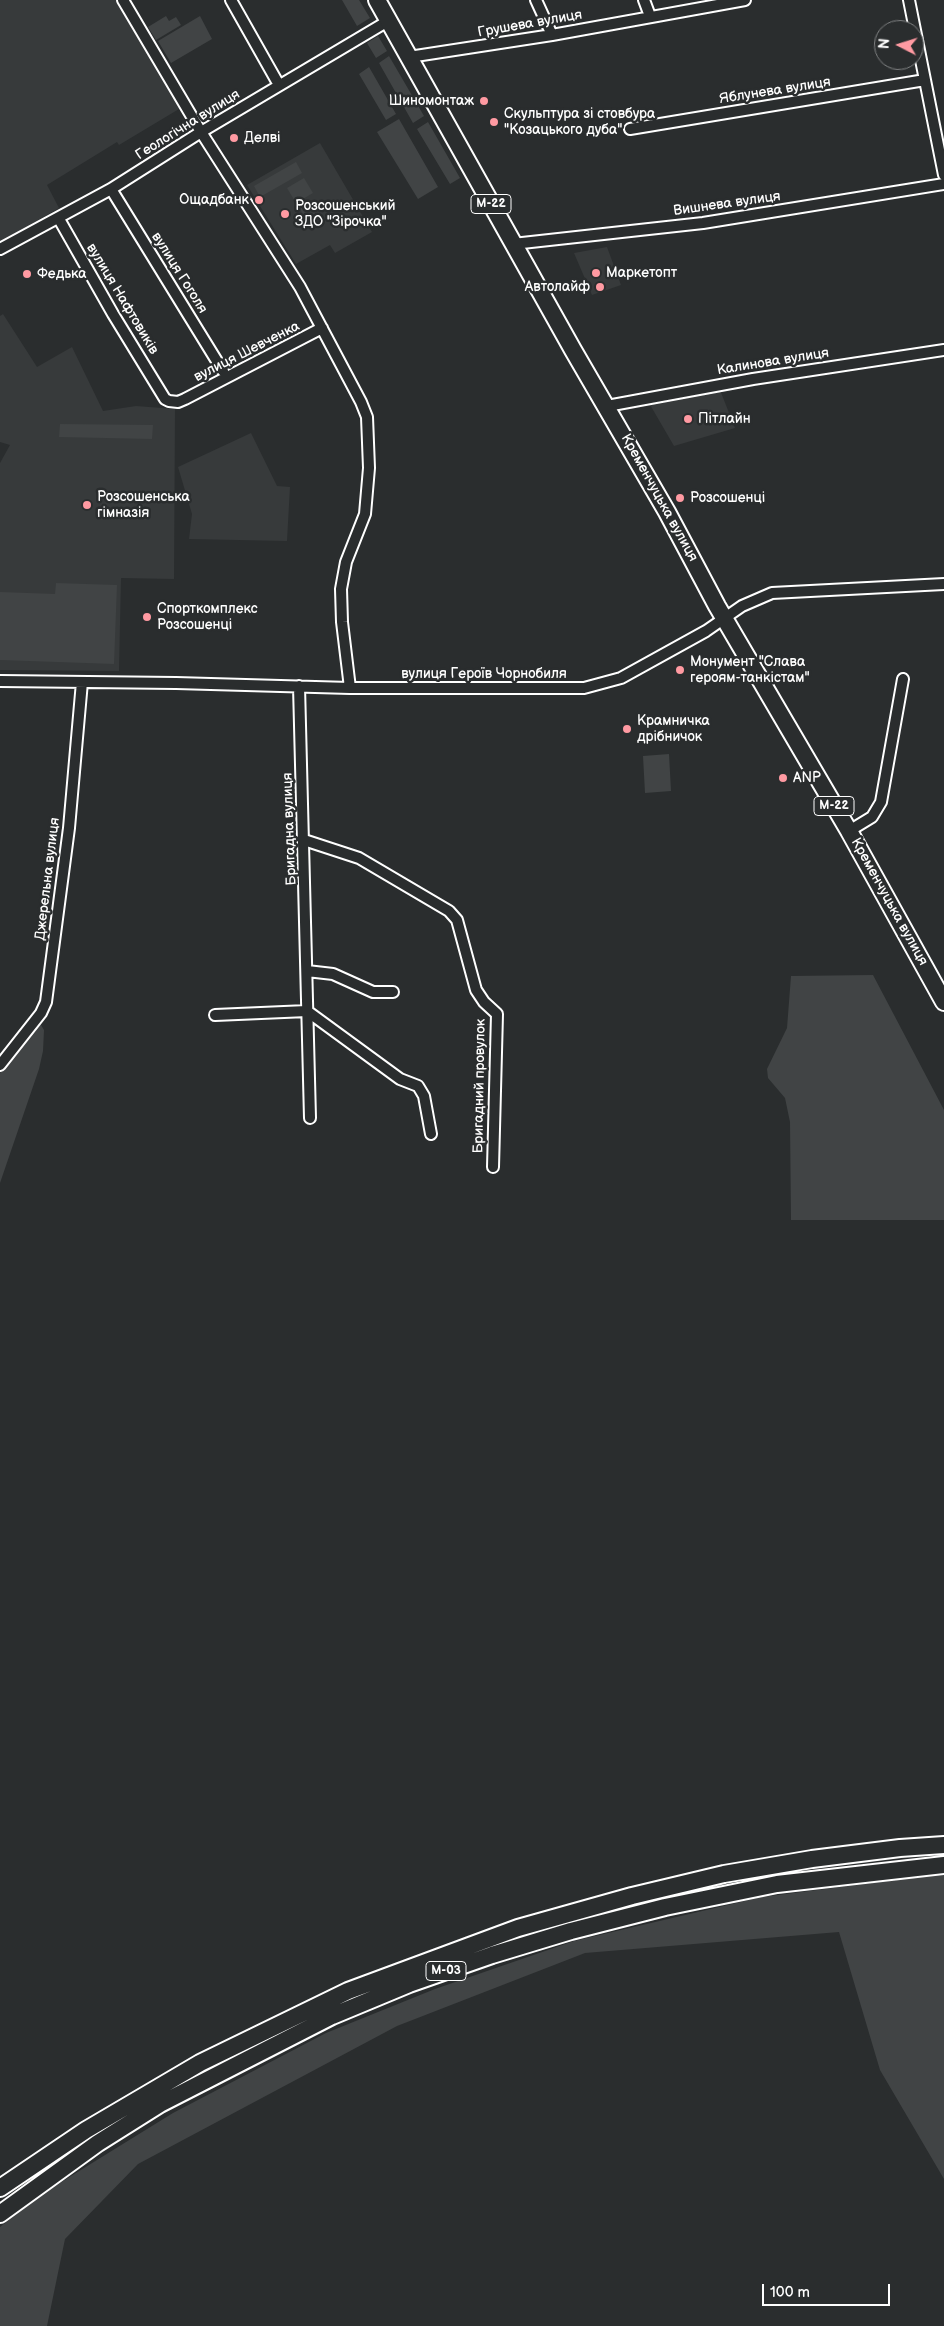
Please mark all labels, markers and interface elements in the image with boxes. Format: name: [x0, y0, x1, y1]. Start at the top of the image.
street label: Грушева вулиця: [477, 7, 583, 41]
north arrow: [874, 20, 924, 70]
text: N: [876, 38, 893, 50]
street label: Яблунева вулиця: [718, 74, 832, 108]
street label: Геологічна вулиця: [133, 86, 243, 164]
place label: Шиномонтаж: [389, 93, 474, 109]
marker: Шиномонтаж: [478, 95, 490, 107]
place label: Скульптура зі стовбура "Козацького дуба": [504, 106, 655, 138]
marker: Скульптура зі стовбура "Козацького дуба": [488, 116, 500, 128]
place label: Делві: [244, 130, 280, 146]
marker: Делві: [228, 132, 240, 144]
street label: Вишнева вулиця: [672, 188, 782, 220]
place label: Ощадбанк: [179, 192, 249, 208]
marker: Ощадбанк: [253, 194, 265, 206]
road number: М-22: [471, 194, 511, 213]
place label: Розсошенський ЗДО "Зірочка": [295, 198, 396, 230]
marker: Розсошенський ЗДО "Зірочка": [279, 208, 291, 220]
street label: вулиця Гоголя: [147, 229, 211, 317]
street label: вулиця Нафтовиків: [82, 241, 162, 357]
place label: Маркетопт: [606, 265, 677, 281]
place label: Федька: [37, 266, 87, 282]
marker: Маркетопт: [590, 267, 602, 279]
marker: Федька: [21, 268, 33, 280]
place label: Автолайф: [525, 279, 590, 295]
marker: Автолайф: [594, 281, 606, 293]
street label: вулиця Шевченка: [191, 318, 303, 386]
street label: Калинова вулиця: [716, 345, 830, 379]
place label: Пітлайн: [698, 411, 751, 427]
marker: Пітлайн: [682, 413, 694, 425]
street label: Кременчуцька вулиця: [617, 431, 701, 565]
place label: Розсошенська гімназія: [97, 489, 190, 522]
place label: Розсошенці: [690, 490, 765, 506]
marker: Розсошенці: [674, 492, 686, 504]
marker: Розсошенська гімназія: [81, 499, 93, 511]
place label: Спорткомплекс Розсошенці: [157, 601, 258, 634]
marker: Спорткомплекс Розсошенці: [141, 611, 153, 623]
place label: Монумент "Слава героям-танкістам": [690, 654, 810, 686]
marker: Монумент "Слава героям-танкістам": [674, 664, 686, 676]
street label: вулиця Героїв Чорнобиля: [401, 666, 567, 682]
place label: Крамничка дрібничок: [637, 713, 710, 746]
marker: Крамничка дрібничок: [621, 723, 633, 735]
place label: ANP: [793, 770, 821, 786]
street label: Бригадна вулиця: [280, 772, 300, 886]
marker: ANP: [777, 772, 789, 784]
road number: М-22: [814, 796, 854, 816]
street label: Джерельна вулиця: [32, 817, 64, 941]
street label: Кременчуцька вулиця: [847, 835, 931, 969]
street label: Бригадний провулок: [470, 1019, 490, 1153]
road number: М-03: [426, 1962, 466, 1980]
scale bar: [764, 2274, 892, 2306]
text: 100 m: [770, 2283, 810, 2302]

